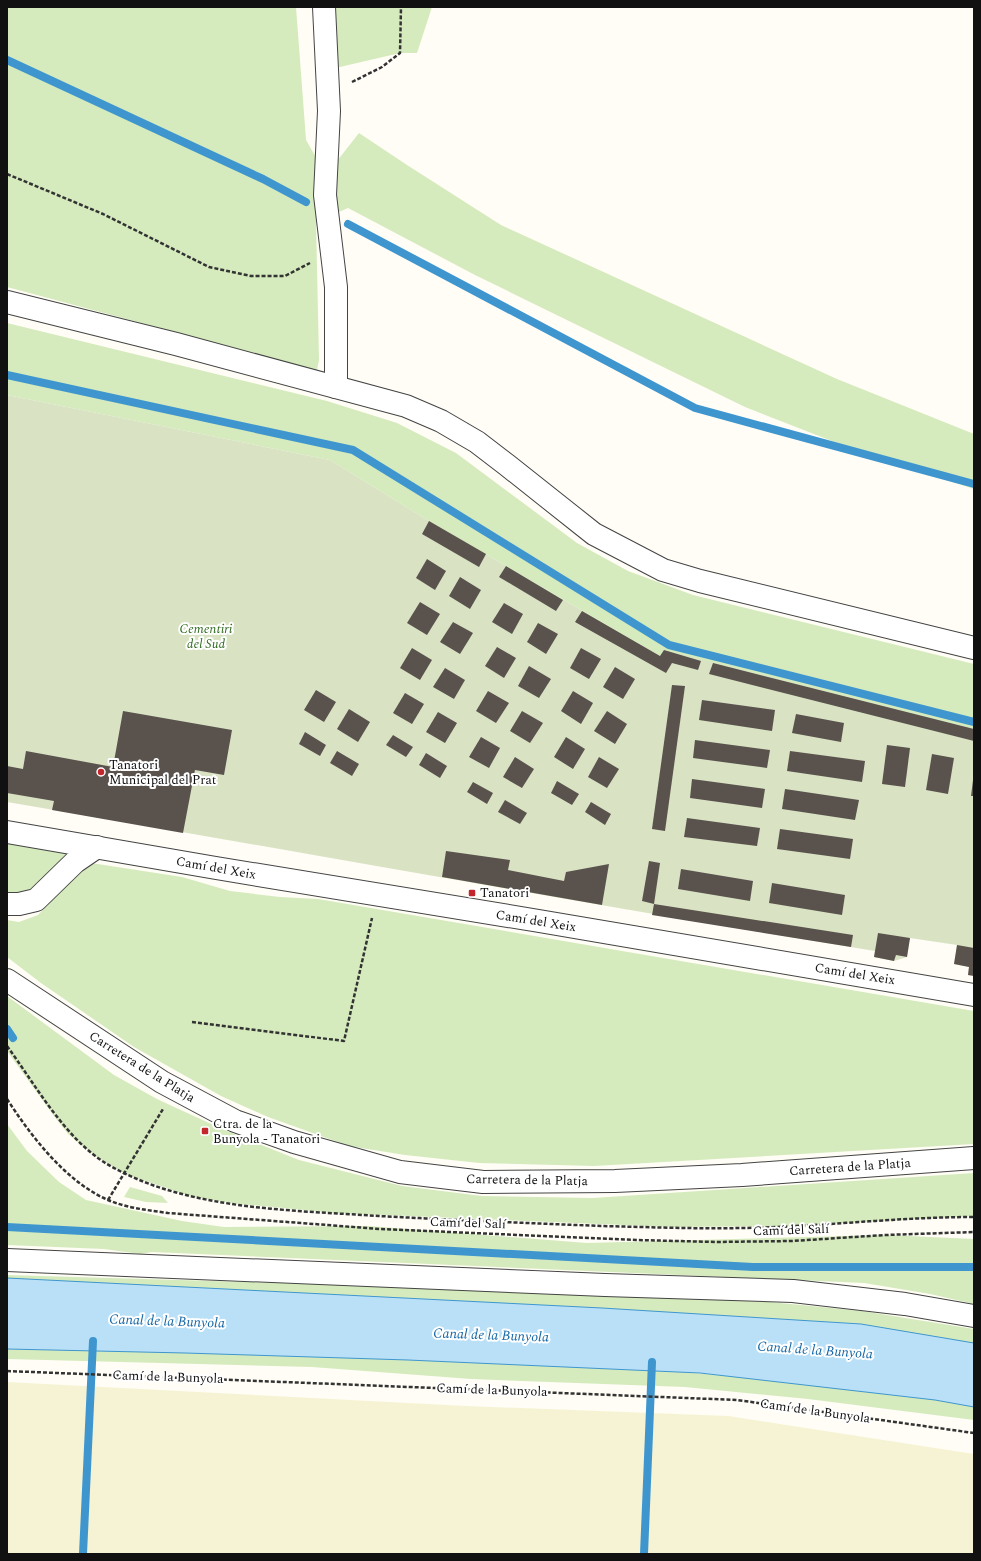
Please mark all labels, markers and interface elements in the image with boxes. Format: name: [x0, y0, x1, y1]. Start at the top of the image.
park label: Cementiri del Sud: [179, 619, 233, 654]
place label: Tanatori Municipal del Prat: [109, 755, 217, 790]
marker: Tanatori Municipal del Prat: [96, 767, 106, 777]
street label: Camí del Xeix: [174, 851, 258, 885]
place label: Tanatori: [480, 883, 529, 903]
marker: Tanatori: [467, 888, 477, 898]
street label: Camí del Xeix: [494, 905, 578, 937]
street label: Camí del Xeix: [813, 958, 897, 990]
street label: Carretera de la Platja: [85, 1026, 200, 1108]
place label: Ctra. de la Bunyola - Tanatori: [213, 1114, 320, 1149]
marker: Ctra. de la Bunyola - Tanatori: [200, 1126, 210, 1136]
street label: Carretera de la Platja: [788, 1153, 912, 1181]
street label: Carretera de la Platja: [466, 1169, 589, 1191]
street label: Camí del Salí: [430, 1212, 507, 1234]
street label: Camí del Salí: [753, 1219, 830, 1241]
water label: Canal de la Bunyola: [109, 1308, 225, 1334]
water label: Canal de la Bunyola: [433, 1322, 549, 1348]
water label: Canal de la Bunyola: [756, 1335, 874, 1365]
street label: Camí de la Bunyola: [112, 1365, 225, 1389]
street label: Camí de la Bunyola: [436, 1378, 549, 1402]
street label: Camí de la Bunyola: [759, 1393, 872, 1429]

